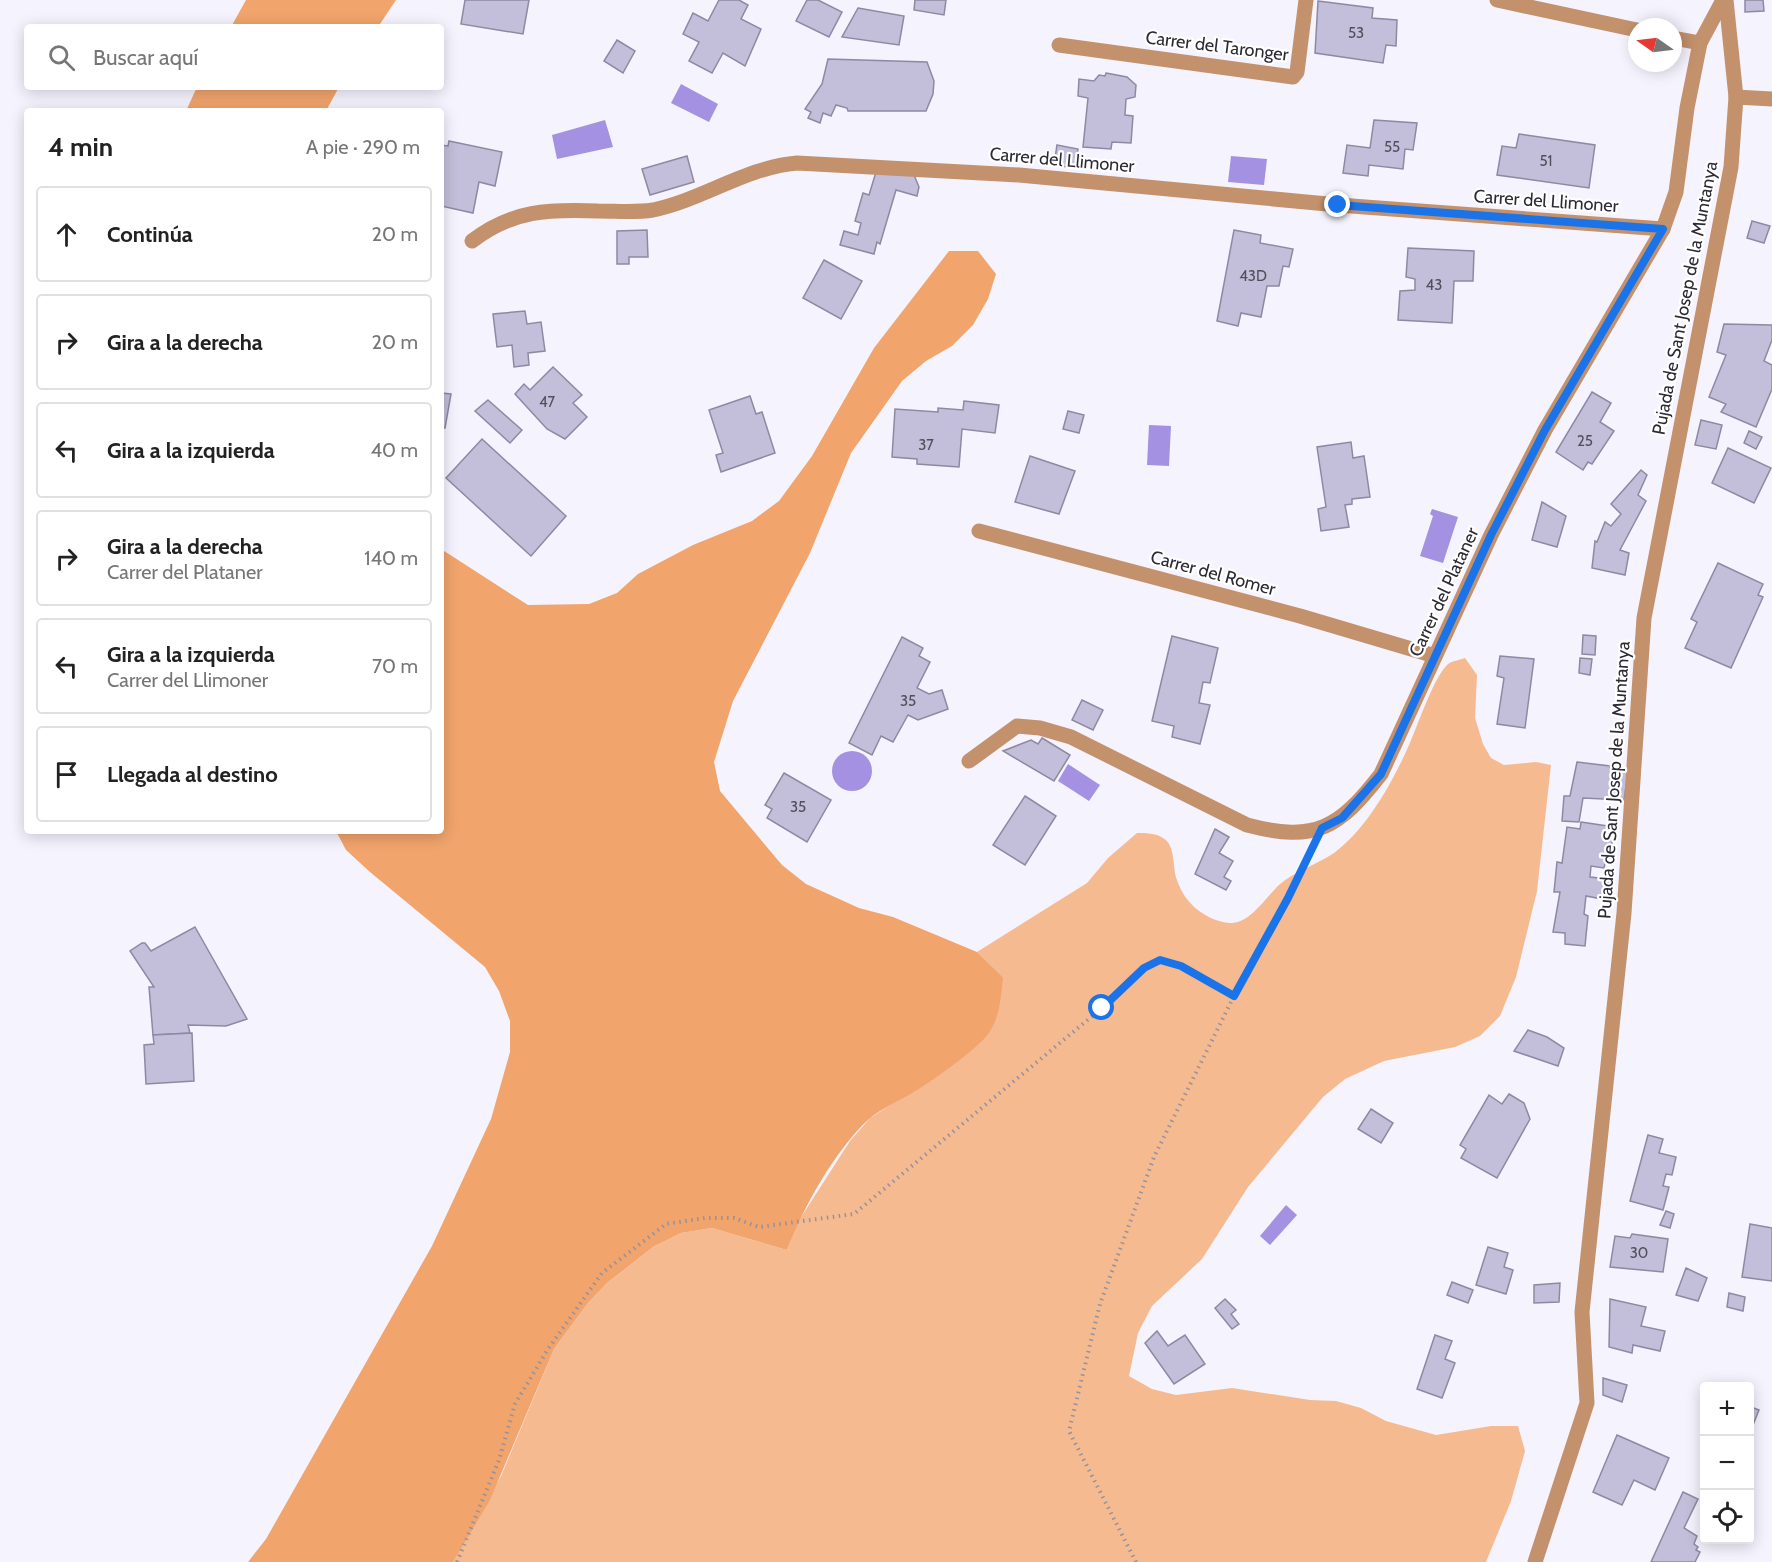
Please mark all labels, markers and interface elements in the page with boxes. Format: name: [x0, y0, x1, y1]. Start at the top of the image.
north arrow: [1628, 18, 1682, 72]
search box: [24, 24, 444, 90]
house number: 53: [1348, 24, 1364, 42]
street label: Carrer del Taronger: [1144, 26, 1290, 66]
icon: search: [45, 41, 78, 74]
text: Buscar aquí: [93, 44, 198, 71]
text: 4 min: [48, 131, 113, 163]
text: A pie · 290 m: [306, 135, 420, 159]
house number: 55: [1384, 138, 1400, 156]
street label: Carrer del Llimoner: [989, 143, 1136, 177]
house number: 51: [1539, 152, 1553, 170]
street label: Pujada de Sant Josep de la Muntanya: [1648, 159, 1722, 437]
street label: Carrer del Llimoner: [1473, 185, 1619, 217]
route end: [1324, 191, 1350, 217]
icon: ahead: [50, 218, 83, 251]
text: Continúa: [107, 221, 193, 248]
text: 20 m: [372, 222, 418, 246]
house number: 43D: [1239, 267, 1267, 285]
house number: 43: [1426, 276, 1442, 294]
icon: right: [50, 326, 83, 359]
text: Gira a la derecha: [107, 329, 263, 356]
text: 20 m: [372, 330, 418, 354]
house number: 47: [539, 393, 556, 411]
house number: 25: [1577, 432, 1593, 450]
icon: left: [50, 434, 83, 467]
house number: 37: [918, 436, 934, 454]
text: Gira a la izquierda: [107, 437, 275, 464]
text: 40 m: [370, 438, 418, 462]
street label: Carrer del Plataner: [1404, 524, 1484, 660]
text: Gira a la derecha: [107, 533, 263, 560]
icon: right: [50, 542, 83, 575]
text: 140 m: [364, 546, 418, 570]
street label: Carrer del Romer: [1148, 546, 1278, 600]
text: Carrer del Plataner: [107, 560, 262, 584]
street label: Pujada de Sant Josep de la Muntanya: [1593, 640, 1635, 920]
text: Gira a la izquierda: [107, 641, 275, 668]
icon: left: [50, 650, 83, 683]
text: 70 m: [372, 654, 418, 678]
text: Carrer del Llimoner: [107, 668, 268, 692]
house number: 35: [900, 692, 916, 710]
icon: arrive: [50, 758, 83, 791]
text: Llegada al destino: [107, 761, 278, 788]
house number: 35: [790, 798, 806, 816]
route start: [1088, 994, 1114, 1020]
house number: 30: [1630, 1244, 1648, 1262]
map controls: [1700, 1382, 1754, 1544]
button: +: [1700, 1382, 1754, 1436]
button: −: [1700, 1436, 1754, 1490]
button: locate: [1700, 1490, 1754, 1544]

